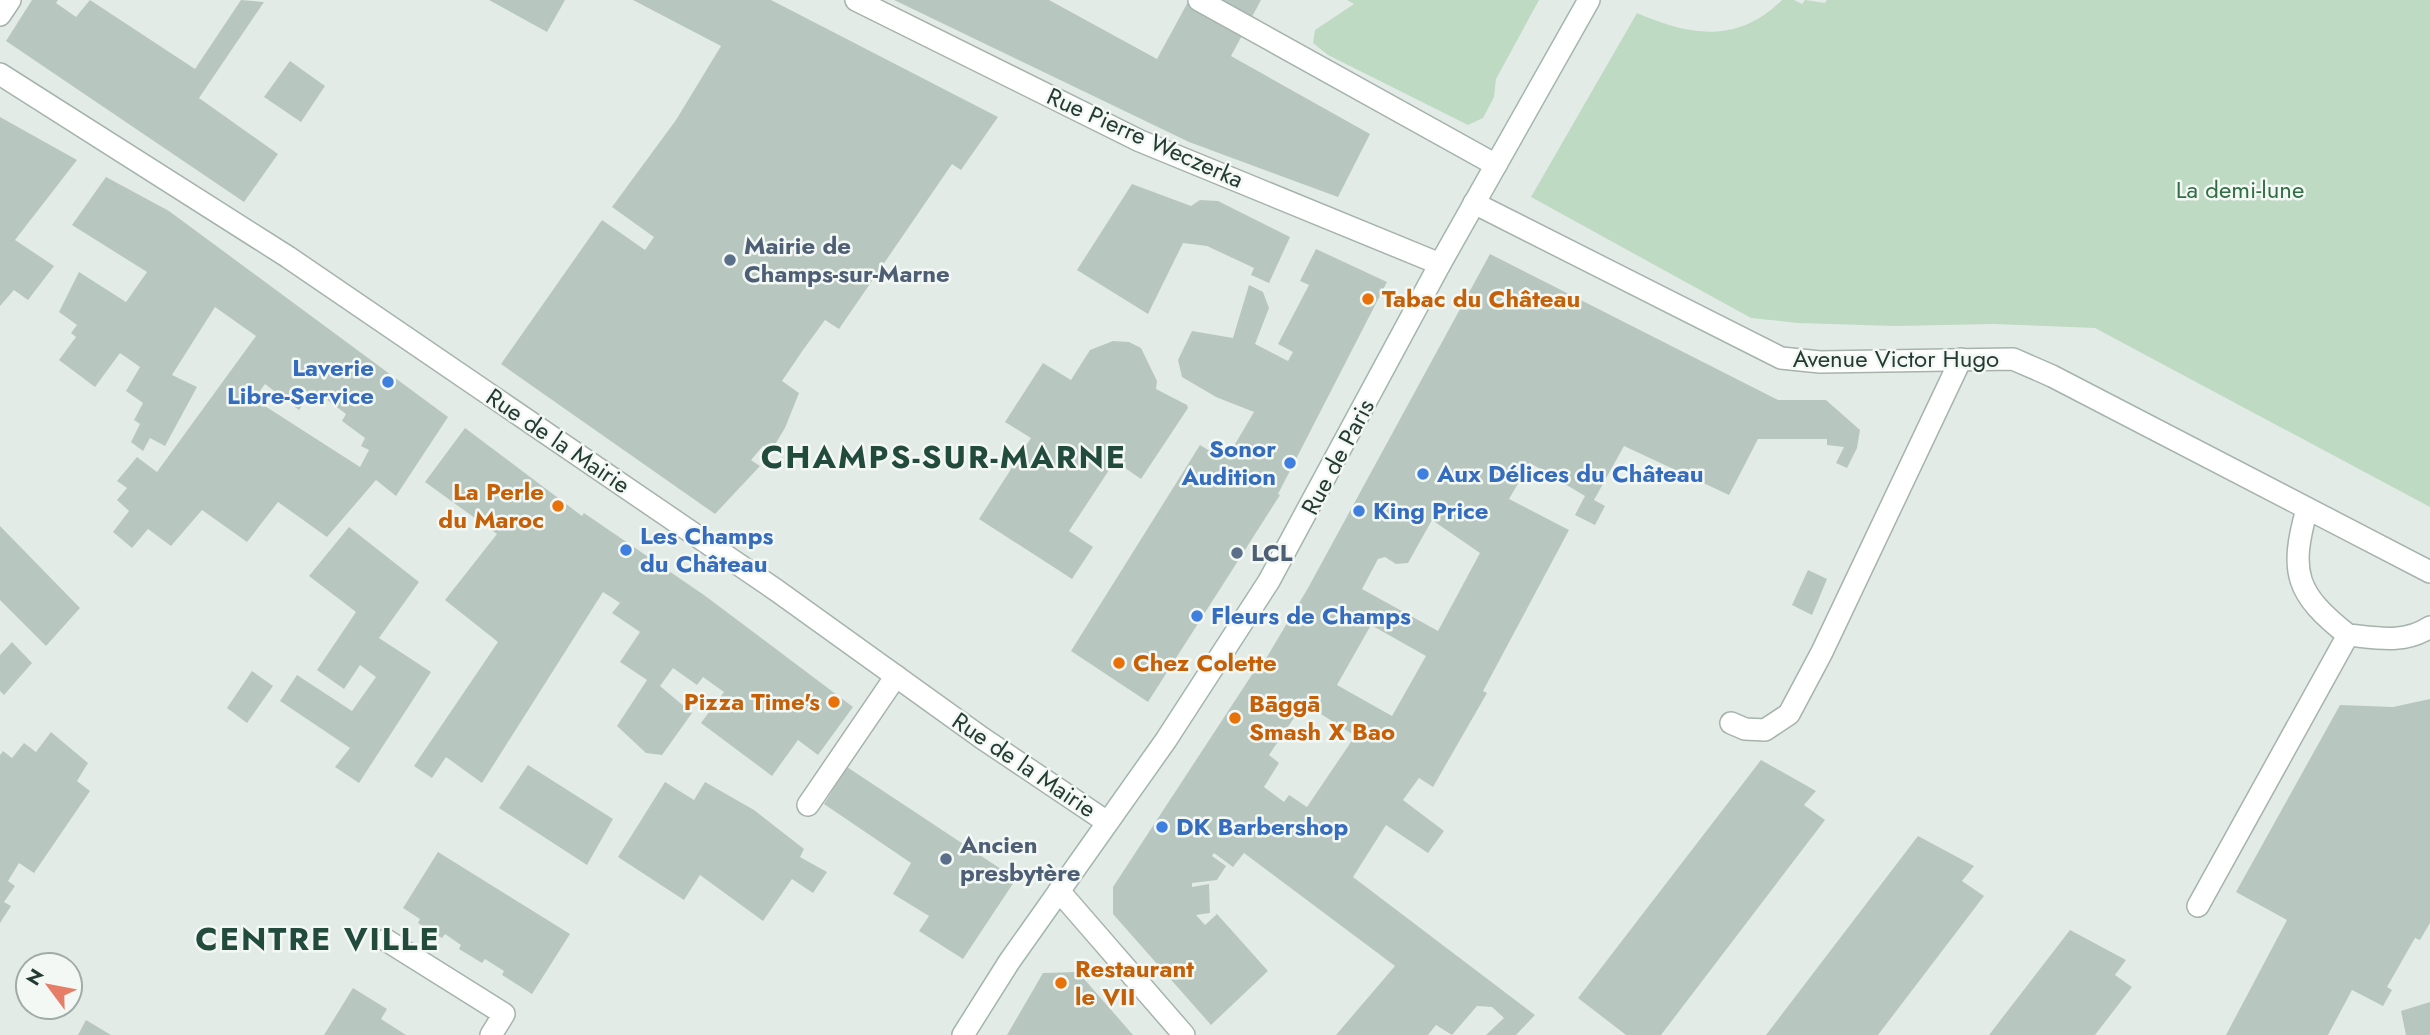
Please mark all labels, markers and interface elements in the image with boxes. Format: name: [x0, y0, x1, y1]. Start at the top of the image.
street label: Rue Pierre Weczerka: [1041, 78, 1249, 197]
park label: La demi-lune: [2176, 172, 2304, 207]
place label: Mairie de Champs-sur-Marne: [744, 228, 950, 291]
marker: Mairie de Champs-sur-Marne: [722, 252, 738, 268]
place label: Tabac du Château: [1382, 281, 1580, 316]
marker: Tabac du Château: [1360, 291, 1376, 307]
street label: Avenue Victor Hugo: [1793, 341, 1999, 376]
place label: Laverie Libre-Service: [227, 350, 374, 413]
marker: Laverie Libre-Service: [380, 374, 396, 390]
street label: Rue de la Mairie: [479, 379, 637, 502]
street label: Rue de Paris: [1292, 392, 1383, 521]
place label: Sonor Audition: [1180, 431, 1276, 494]
district label: CHAMPS-SUR-MARNE: [761, 434, 1127, 480]
marker: Sonor Audition: [1282, 455, 1298, 471]
place label: Aux Délices du Château: [1436, 456, 1704, 491]
marker: Aux Délices du Château: [1415, 466, 1431, 482]
place label: La Perle du Maroc: [438, 474, 544, 537]
place label: King Price: [1373, 493, 1489, 528]
marker: La Perle du Maroc: [550, 498, 566, 514]
marker: King Price: [1351, 503, 1367, 519]
place label: Les Champs du Château: [640, 518, 773, 581]
place label: LCL: [1251, 535, 1293, 570]
marker: Les Champs du Château: [618, 542, 634, 558]
marker: LCL: [1229, 545, 1245, 561]
place label: Fleurs de Champs: [1211, 598, 1411, 633]
marker: Fleurs de Champs: [1189, 608, 1205, 624]
place label: Chez Colette: [1133, 645, 1277, 680]
marker: Chez Colette: [1111, 655, 1127, 671]
place label: Pizza Time's: [684, 684, 820, 719]
place label: Bāggā Smash X Bao: [1249, 686, 1395, 749]
marker: Pizza Time's: [826, 694, 842, 710]
street label: Rue de la Mairie: [945, 703, 1103, 826]
marker: Bāggā Smash X Bao: [1227, 710, 1243, 726]
place label: DK Barbershop: [1176, 809, 1348, 844]
marker: DK Barbershop: [1154, 819, 1170, 835]
place label: Ancien presbytère: [959, 827, 1081, 890]
marker: Ancien presbytère: [938, 851, 954, 867]
district label: CENTRE VILLE: [195, 916, 441, 962]
north arrow: [14, 951, 84, 1021]
place label: Restaurant le VII: [1075, 951, 1194, 1014]
text: N: [20, 964, 50, 991]
marker: Restaurant le VII: [1053, 975, 1069, 991]

